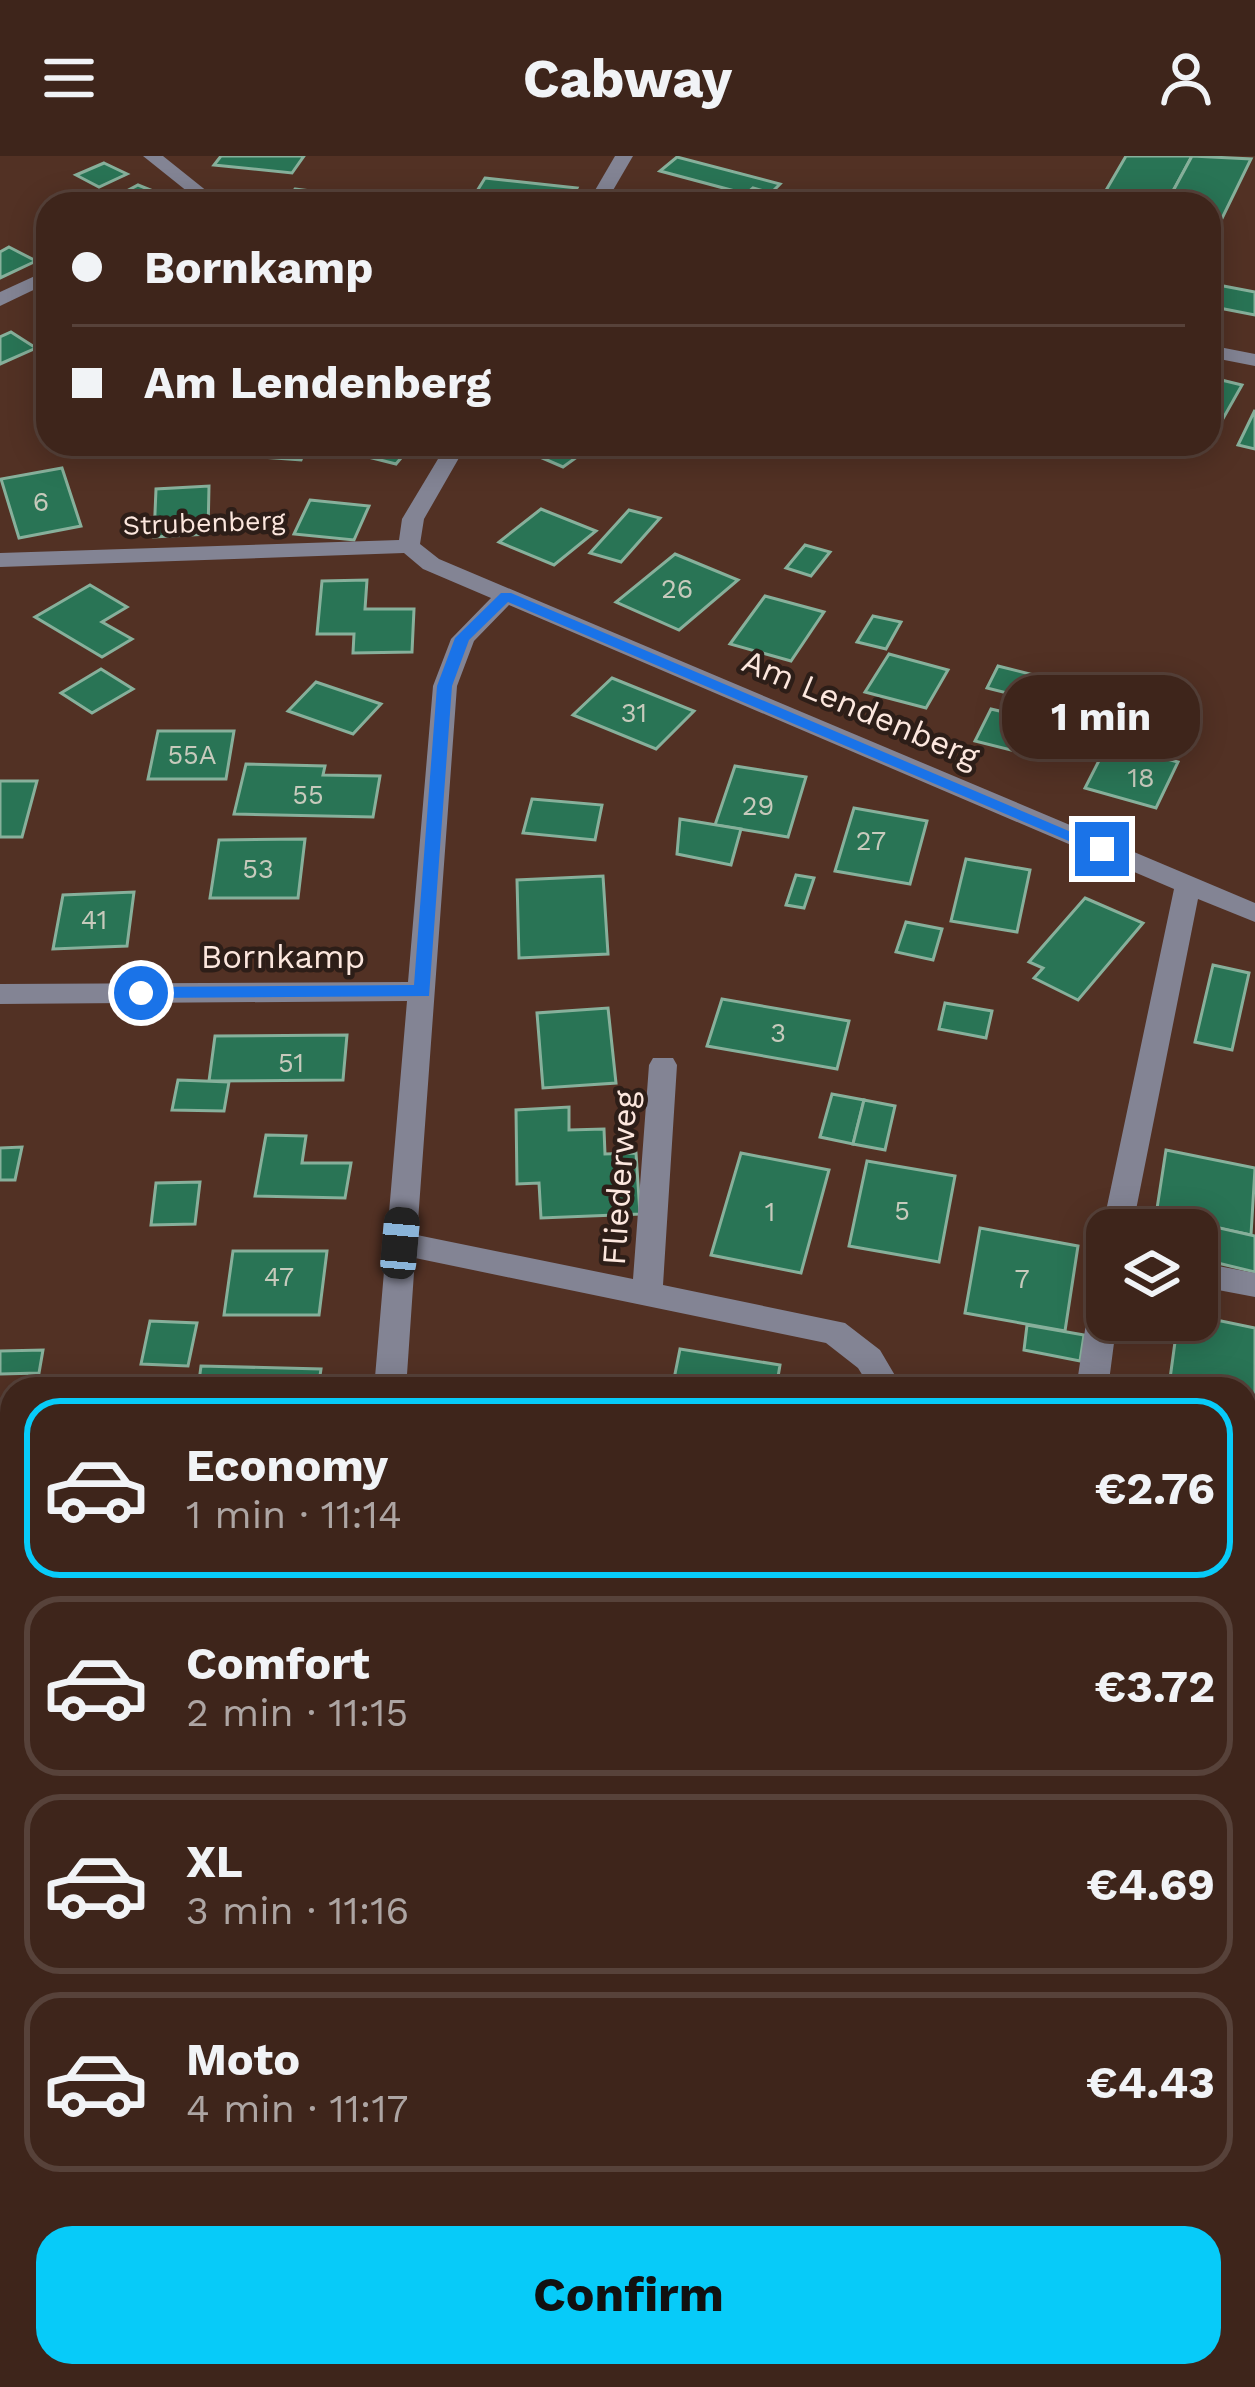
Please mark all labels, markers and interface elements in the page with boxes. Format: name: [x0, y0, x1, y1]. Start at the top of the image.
icon: menu: [36, 45, 102, 111]
icon: person: [1153, 45, 1219, 111]
text: Cabway: [523, 47, 732, 110]
text: Bornkamp: [144, 241, 373, 294]
text: Am Lendenberg: [144, 356, 491, 409]
house number: 6: [33, 486, 49, 518]
street label: Strubenberg: [122, 504, 287, 542]
house number: 26: [661, 573, 693, 605]
street label: Am Lendenberg: [737, 641, 985, 776]
callout: 1 min: [1003, 675, 1201, 759]
text: 1 min: [1051, 694, 1151, 739]
house number: 31: [621, 697, 647, 729]
house number: 55A: [167, 739, 217, 771]
house number: 18: [1127, 762, 1155, 794]
house number: 55: [292, 779, 324, 811]
house number: 29: [742, 790, 774, 822]
route end: [1075, 822, 1129, 876]
house number: 27: [856, 825, 886, 857]
house number: 53: [242, 853, 274, 885]
house number: 41: [81, 904, 107, 936]
street label: Bornkamp: [201, 937, 365, 976]
route start: [114, 966, 168, 1020]
house number: 3: [770, 1017, 786, 1049]
house number: 51: [278, 1047, 304, 1079]
street label: Fliederweg: [594, 1089, 645, 1267]
house number: 5: [894, 1195, 910, 1227]
house number: 1: [765, 1196, 775, 1228]
car: [379, 1206, 421, 1280]
map controls: [1086, 1209, 1218, 1341]
button: layers: [1086, 1209, 1218, 1341]
house number: 47: [264, 1261, 294, 1293]
house number: 7: [1014, 1263, 1030, 1295]
icon: car: [42, 1434, 150, 1542]
text: Economy: [186, 1439, 388, 1492]
text: €2.76: [1095, 1462, 1215, 1515]
text: 1 min · 11:14: [186, 1492, 402, 1537]
icon: car: [42, 1632, 150, 1740]
text: Comfort: [186, 1637, 370, 1690]
text: €3.72: [1095, 1660, 1215, 1713]
text: 2 min · 11:15: [186, 1690, 408, 1735]
icon: car: [42, 1830, 150, 1938]
text: XL: [186, 1835, 243, 1888]
text: €4.69: [1086, 1858, 1215, 1911]
text: 3 min · 11:16: [186, 1888, 409, 1933]
icon: car: [42, 2028, 150, 2136]
text: Moto: [186, 2033, 300, 2086]
text: €4.43: [1086, 2056, 1215, 2109]
text: 4 min · 11:17: [186, 2086, 409, 2131]
button: Confirm: [36, 2226, 1221, 2364]

